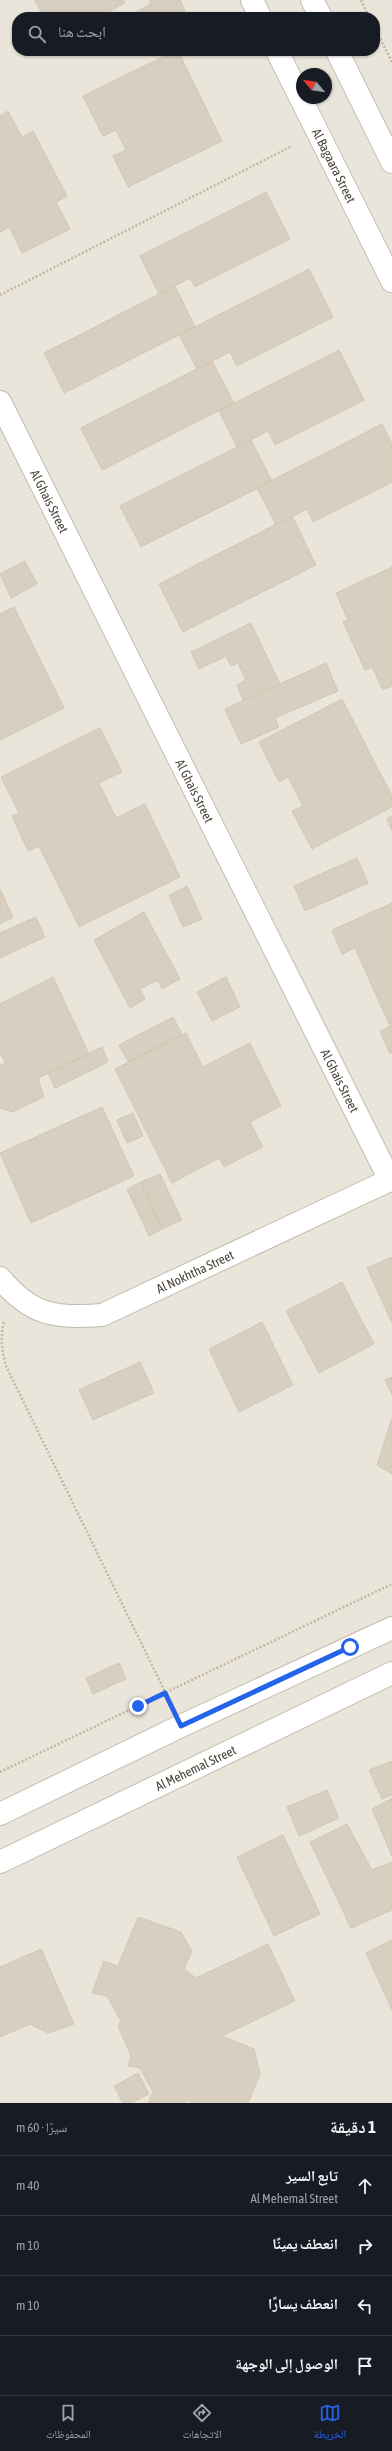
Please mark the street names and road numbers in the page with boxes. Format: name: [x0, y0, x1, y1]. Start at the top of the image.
street label: Al Bagaara Street: [309, 126, 359, 206]
street label: Al Ghais Street: [27, 467, 72, 536]
street label: Al Ghais Street: [172, 757, 217, 825]
street label: Al Ghais Street: [318, 1047, 362, 1115]
street label: Al Nokhtha Street: [154, 1247, 236, 1297]
street label: Al Mehemal Street: [153, 1742, 239, 1794]

